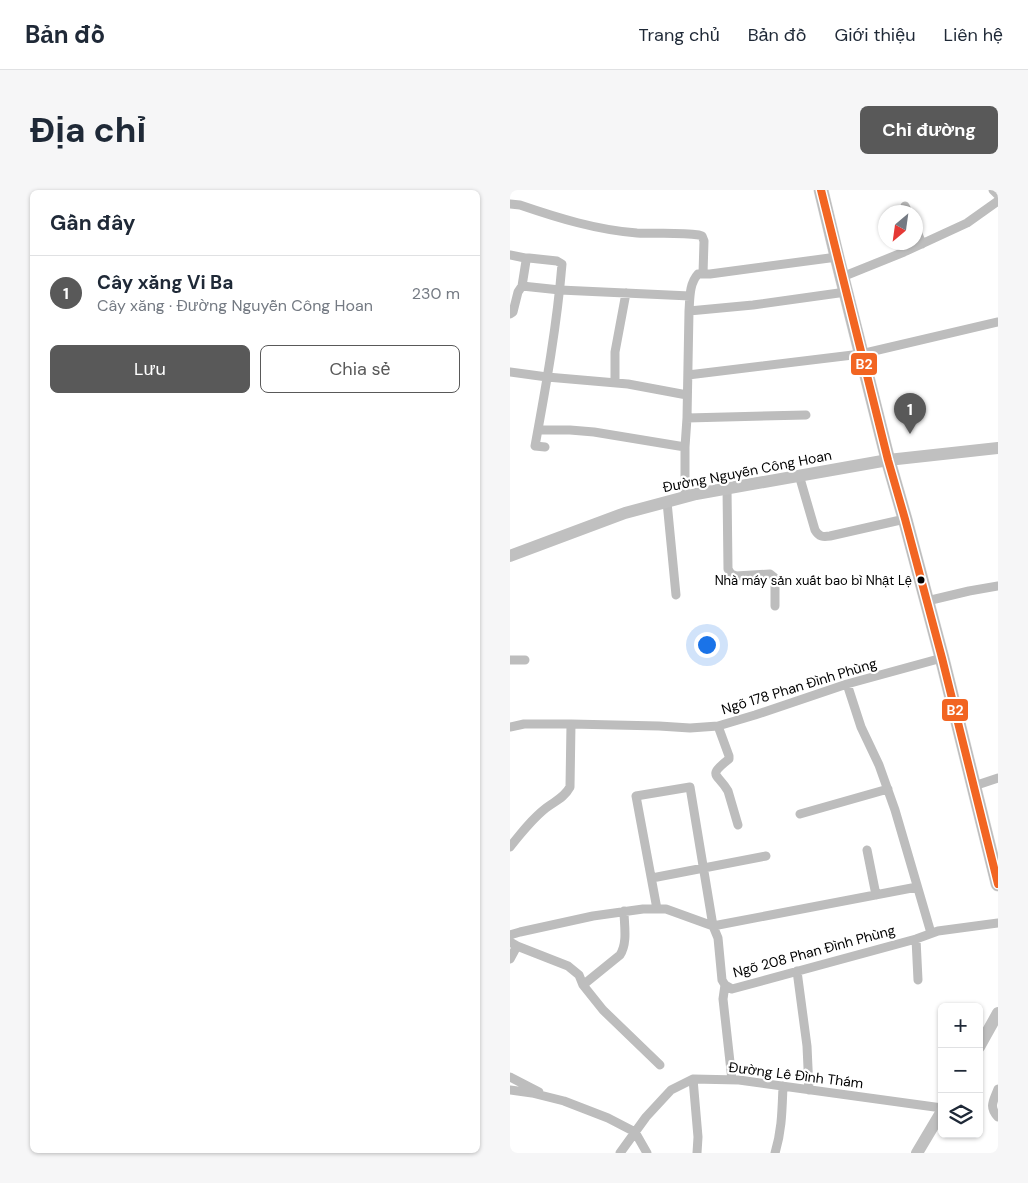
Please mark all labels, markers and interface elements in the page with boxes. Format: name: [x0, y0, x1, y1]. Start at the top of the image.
text: Bản đồ: [25, 19, 105, 50]
text: Trang chủ: [638, 23, 720, 47]
text: Bản đồ: [748, 23, 807, 47]
text: Giới thiệu: [835, 23, 915, 47]
text: Liên hệ: [943, 23, 1003, 47]
button: Chỉ đường: [860, 106, 998, 154]
text: Địa chỉ: [30, 107, 146, 153]
north arrow: [878, 205, 923, 250]
text: Gần đây: [50, 209, 136, 237]
text: Cây xăng Vi Ba: [97, 270, 233, 295]
text: 1: [63, 283, 69, 304]
text: 230 m: [412, 283, 460, 304]
text: Cây xăng · Đường Nguyễn Công Hoan: [97, 295, 373, 316]
button: Lưu: [50, 345, 250, 393]
button: Chia sẻ: [260, 345, 460, 393]
line badge: B2: [850, 352, 878, 376]
text: B2: [855, 355, 873, 373]
pin: 1: [894, 393, 926, 434]
street label: Đường Nguyễn Công Hoan: [661, 446, 833, 496]
place label: Nhà máy sản xuất bao bì Nhật Lệ: [715, 572, 912, 589]
marker: Nhà máy sản xuất bao bì Nhật Lệ: [916, 575, 926, 585]
your location: [694, 632, 720, 658]
street label: Ngõ 178 Phan Đình Phùng: [719, 654, 879, 718]
line badge: B2: [941, 698, 969, 722]
text: B2: [946, 701, 964, 719]
street label: Ngõ 208 Phan Đình Phùng: [731, 921, 897, 981]
map controls: [938, 1003, 983, 1138]
button: +: [938, 1003, 983, 1048]
button: −: [938, 1048, 983, 1093]
street label: Đường Lê Đình Thám: [728, 1058, 864, 1092]
button: layers: [938, 1093, 983, 1138]

